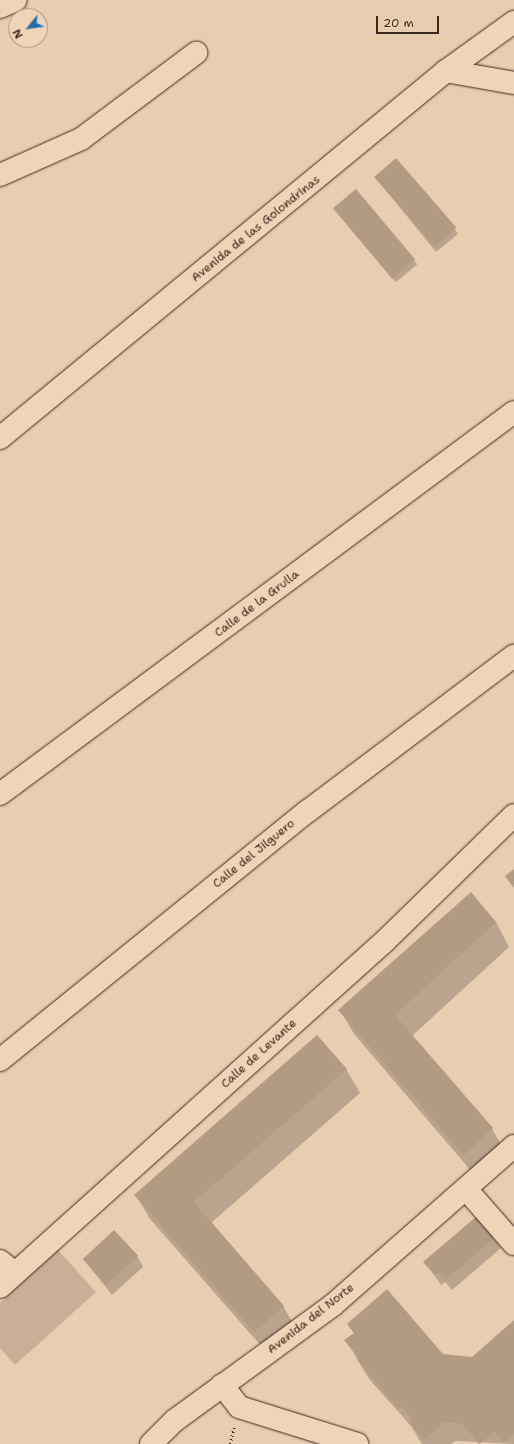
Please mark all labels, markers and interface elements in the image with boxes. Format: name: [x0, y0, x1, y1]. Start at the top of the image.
north arrow: [8, 8, 48, 48]
scale bar: [378, 8, 441, 34]
text: 20 m: [383, 15, 414, 31]
text: N: [9, 26, 27, 41]
street label: Avenida de las Golondrinas: [189, 173, 323, 285]
street label: Calle de la Grulla: [212, 568, 302, 640]
street label: Calle del Jilguero: [210, 817, 298, 891]
street label: Calle de Levante: [218, 1016, 300, 1092]
street label: Avenida del Norte: [265, 1281, 357, 1357]

